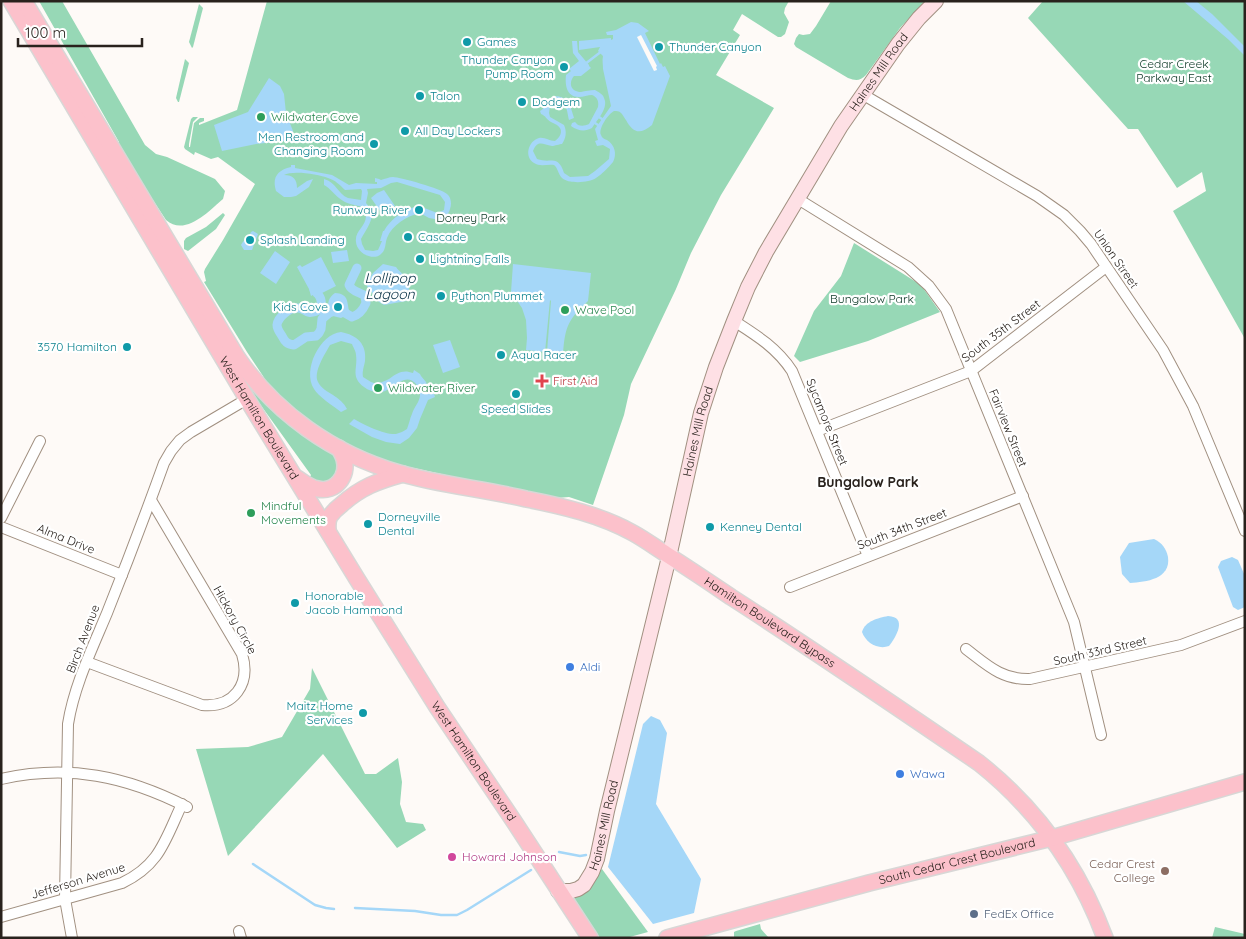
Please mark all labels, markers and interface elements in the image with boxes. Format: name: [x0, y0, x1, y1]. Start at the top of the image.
scale bar: [18, 15, 141, 47]
text: 100 m: [25, 23, 66, 42]
street label: Haines Mill Road: [846, 30, 911, 114]
place label: Games: [477, 34, 517, 49]
marker: Games: [461, 36, 473, 48]
place label: Thunder Canyon: [669, 39, 762, 54]
marker: Thunder Canyon: [653, 41, 665, 53]
place label: Thunder Canyon Pump Room: [461, 52, 554, 81]
park label: Cedar Creek Parkway East: [1136, 56, 1212, 85]
marker: Thunder Canyon Pump Room: [558, 61, 570, 73]
place label: Talon: [430, 88, 460, 103]
marker: Talon: [414, 90, 426, 102]
place label: Dodgem: [532, 94, 580, 109]
marker: Dodgem: [516, 96, 528, 108]
place label: Wildwater Cove: [271, 109, 358, 124]
marker: Wildwater Cove: [255, 111, 267, 123]
place label: All Day Lockers: [415, 123, 501, 138]
marker: All Day Lockers: [399, 125, 411, 137]
place label: Men Restroom and Changing Room: [258, 129, 364, 158]
marker: Men Restroom and Changing Room: [368, 138, 380, 150]
place label: Runway River: [333, 202, 409, 217]
marker: Runway River: [413, 204, 425, 216]
park label: Dorney Park: [436, 210, 506, 225]
street label: Union Street: [1091, 226, 1142, 291]
place label: Cascade: [418, 229, 466, 244]
marker: Cascade: [402, 231, 414, 243]
place label: Splash Landing: [260, 232, 345, 247]
marker: Splash Landing: [244, 234, 256, 246]
place label: Lightning Falls: [430, 251, 510, 266]
marker: Lightning Falls: [414, 253, 426, 265]
water label: Lollipop Lagoon: [365, 269, 416, 303]
place label: Python Plummet: [451, 288, 543, 303]
marker: Python Plummet: [435, 290, 447, 302]
park label: Bungalow Park: [830, 291, 914, 306]
street label: South 35th Street: [958, 296, 1043, 365]
place label: Kids Cove: [273, 299, 328, 314]
marker: Kids Cove: [332, 301, 344, 313]
place label: Wave Pool: [575, 302, 634, 317]
marker: Wave Pool: [559, 304, 571, 316]
place label: 3570 Hamilton: [37, 339, 117, 354]
marker: 3570 Hamilton: [121, 341, 133, 353]
place label: Aqua Racer: [511, 347, 577, 362]
marker: Aqua Racer: [495, 349, 507, 361]
street label: West Hamilton Boulevard: [216, 353, 302, 482]
place label: First Aid: [553, 373, 598, 388]
marker: First Aid: [535, 374, 549, 388]
street label: Sycamore Street: [803, 376, 852, 467]
place label: Wildwater River: [388, 380, 476, 395]
marker: Wildwater River: [372, 382, 384, 394]
street label: Haines Mill Road: [679, 384, 716, 478]
street label: Fairview Street: [986, 387, 1031, 469]
marker: Speed Slides: [510, 388, 522, 400]
place label: Speed Slides: [481, 401, 551, 416]
district label: Bungalow Park: [817, 473, 919, 491]
place label: Mindful Movements: [261, 498, 326, 527]
street label: South 34th Street: [855, 505, 949, 552]
marker: Mindful Movements: [245, 507, 257, 519]
place label: Dorneyville Dental: [378, 509, 440, 538]
marker: Dorneyville Dental: [362, 518, 374, 530]
place label: Kenney Dental: [720, 519, 802, 534]
street label: Alma Drive: [35, 520, 97, 557]
marker: Kenney Dental: [704, 521, 716, 533]
street label: Hamilton Boulevard Bypass: [702, 573, 839, 671]
street label: Hickory Circle: [210, 583, 261, 657]
place label: Honorable Jacob Hammond: [305, 588, 402, 617]
marker: Honorable Jacob Hammond: [289, 597, 301, 609]
street label: Birch Avenue: [63, 602, 103, 675]
street label: South 33rd Street: [1052, 632, 1148, 669]
place label: Aldi: [580, 659, 600, 674]
marker: Aldi: [564, 661, 576, 673]
place label: Maitz Home Services: [287, 698, 353, 727]
street label: West Hamilton Boulevard: [428, 698, 520, 824]
marker: Maitz Home Services: [357, 707, 369, 719]
place label: Wawa: [910, 766, 945, 781]
marker: Wawa: [894, 768, 906, 780]
street label: Haines Mill Road: [585, 779, 621, 873]
street label: South Cedar Crest Boulevard: [877, 834, 1037, 887]
place label: Howard Johnson: [462, 849, 557, 864]
marker: Howard Johnson: [446, 851, 458, 863]
place label: Cedar Crest College: [1089, 856, 1155, 885]
street label: Jefferson Avenue: [29, 859, 127, 902]
marker: Cedar Crest College: [1159, 865, 1171, 877]
place label: FedEx Office: [984, 906, 1054, 921]
marker: FedEx Office: [968, 908, 980, 920]

